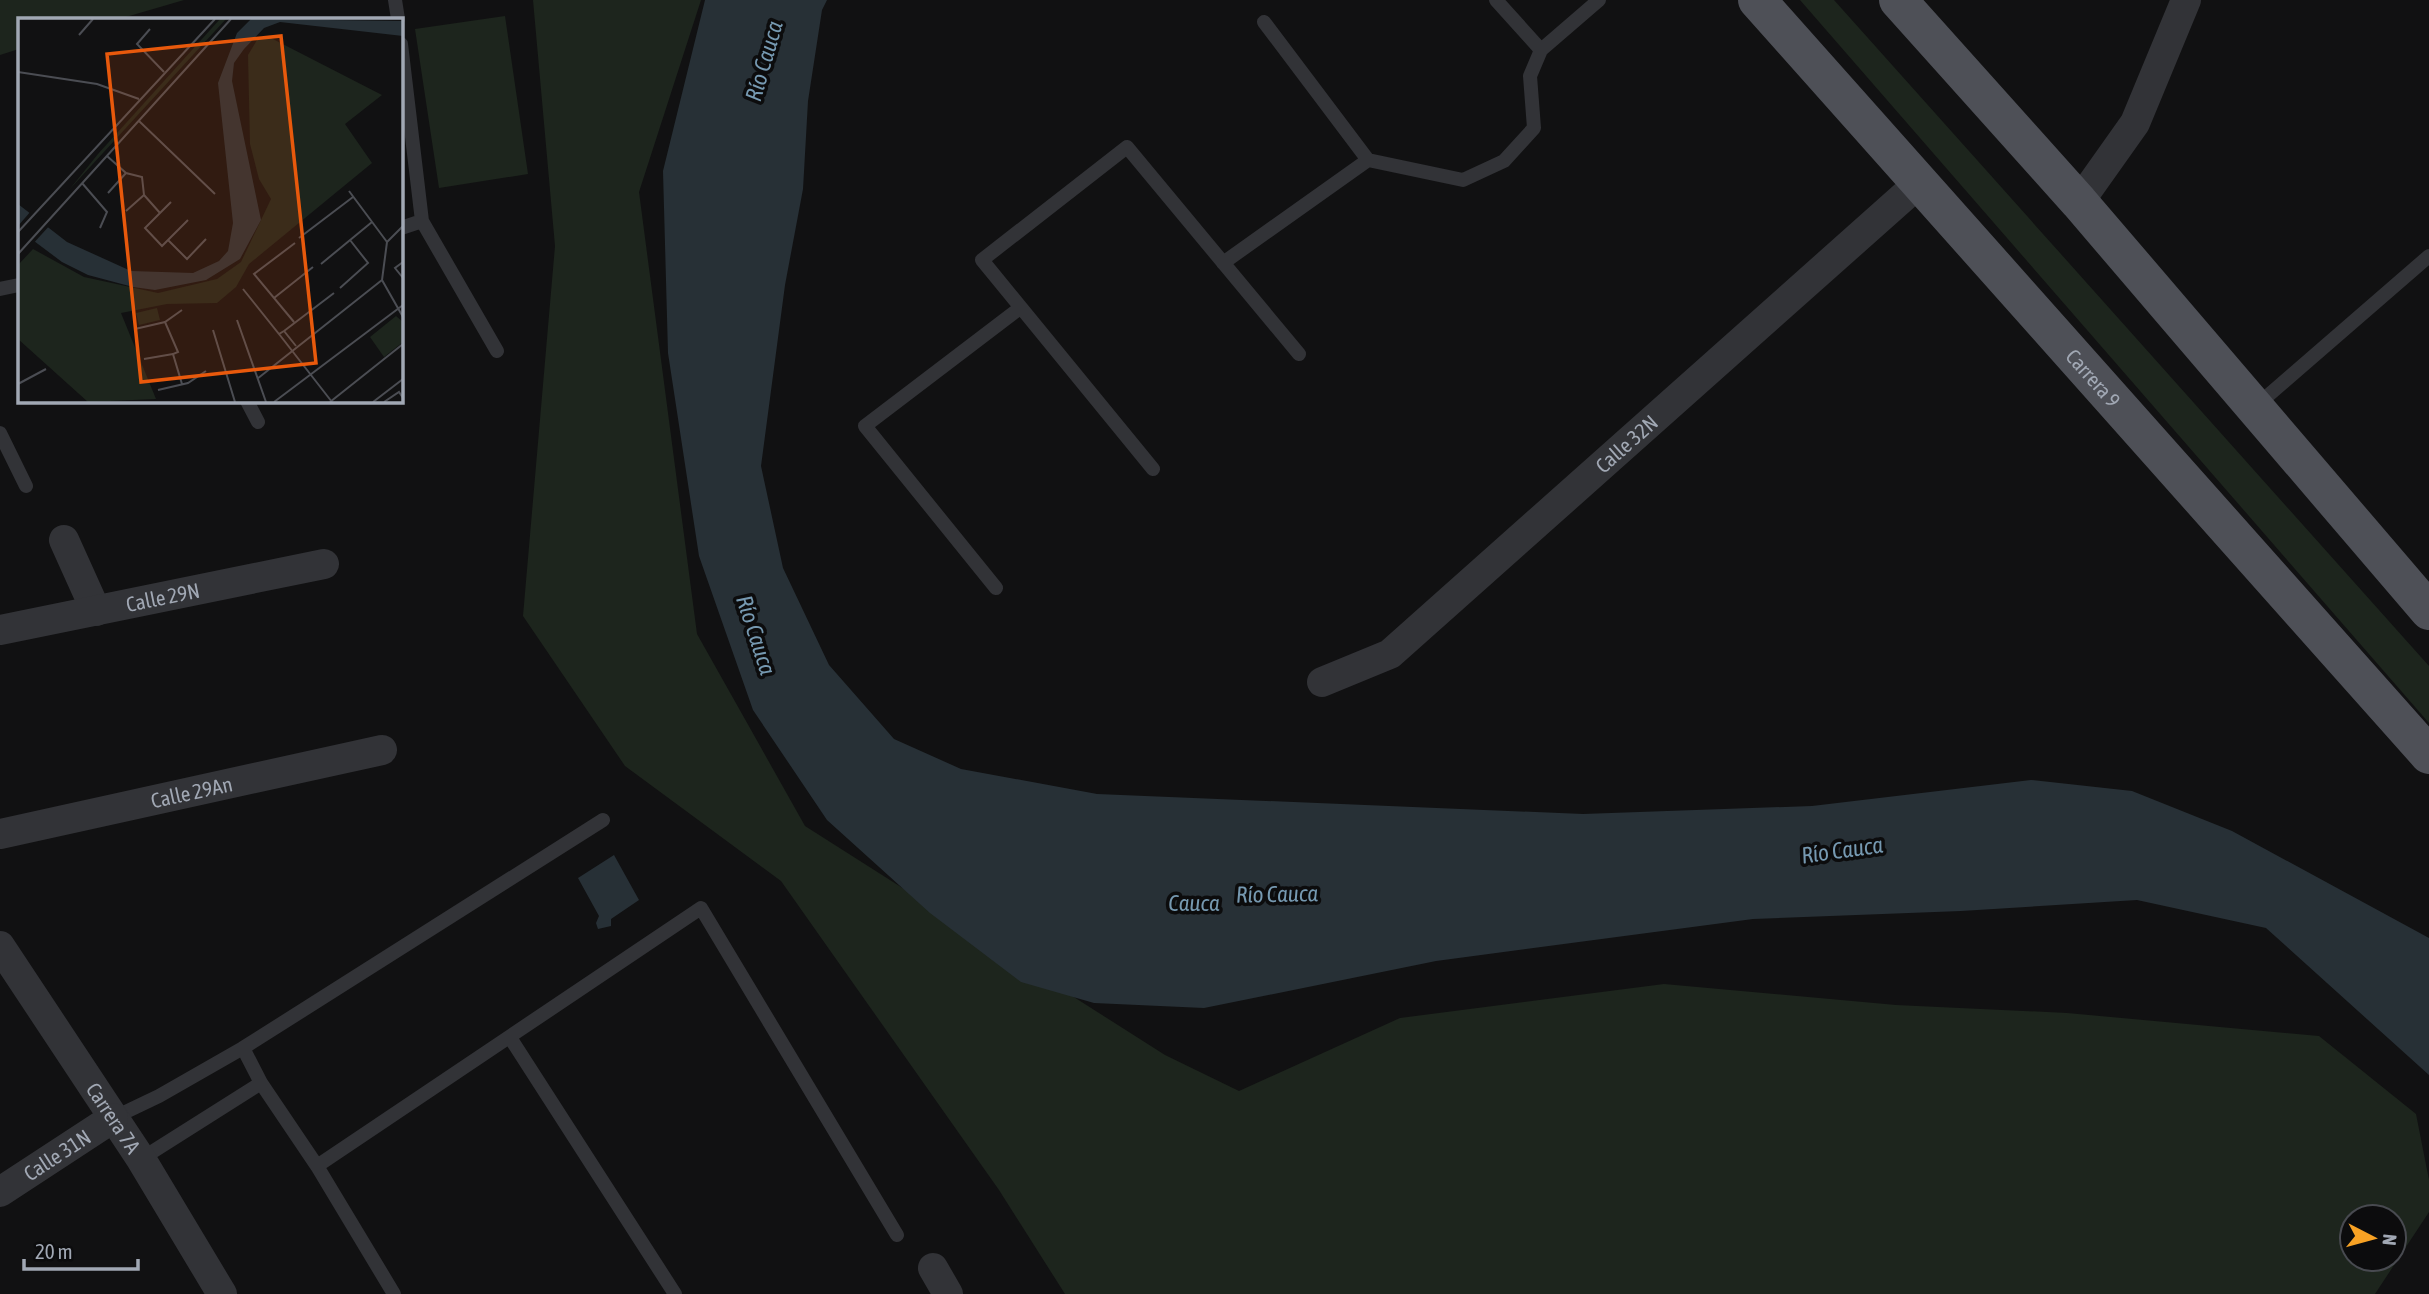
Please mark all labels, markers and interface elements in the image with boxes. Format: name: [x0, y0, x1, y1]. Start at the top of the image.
inset map: [18, 18, 402, 402]
water label: Río Cauca: [740, 18, 788, 104]
street label: Carrera 9: [2061, 344, 2125, 412]
street label: Calle 32N: [1590, 410, 1662, 477]
street label: Calle 29N: [124, 578, 202, 616]
water label: Río Cauca: [731, 592, 781, 678]
street label: Calle 29An: [148, 771, 234, 813]
water label: Río Cauca: [1800, 831, 1885, 869]
water label: Río Cauca: [1236, 880, 1319, 908]
water label: Cauca: [1168, 890, 1220, 916]
street label: Carrera 7A: [82, 1078, 146, 1158]
street label: Calle 31N: [19, 1124, 95, 1185]
north arrow: [2338, 1203, 2408, 1273]
scale bar: [24, 1228, 138, 1272]
text: N: [2378, 1233, 2401, 1247]
text: 20 m: [35, 1239, 73, 1263]

